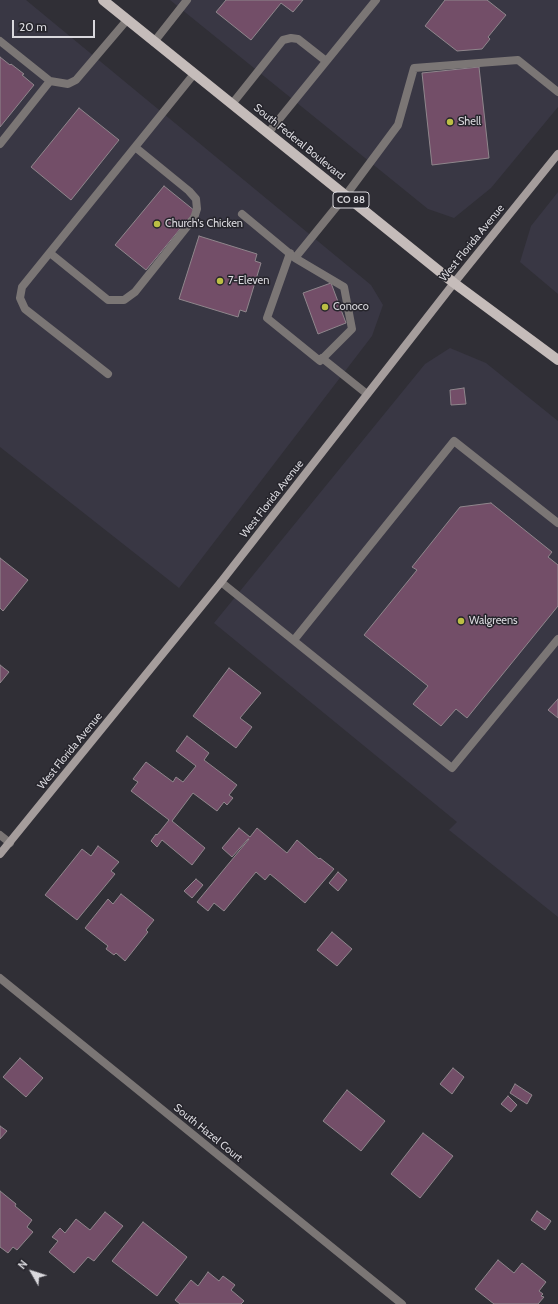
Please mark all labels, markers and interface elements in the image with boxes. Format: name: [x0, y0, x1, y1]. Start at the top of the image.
scale bar: [14, 12, 97, 38]
text: 20 m: [19, 19, 47, 34]
street label: South Federal Boulevard: [251, 101, 347, 183]
place label: Shell: [458, 115, 481, 129]
marker: Shell: [445, 117, 455, 127]
road number: CO 88: [333, 192, 369, 208]
street label: West Florida Avenue: [437, 202, 507, 284]
place label: Church's Chicken: [165, 217, 243, 231]
marker: Church's Chicken: [152, 219, 162, 229]
place label: 7-Eleven: [228, 274, 269, 288]
marker: 7-Eleven: [215, 276, 225, 286]
place label: Conoco: [333, 300, 369, 314]
marker: Conoco: [320, 302, 330, 312]
street label: West Florida Avenue: [237, 457, 307, 541]
place label: Walgreens: [469, 614, 518, 628]
marker: Walgreens: [456, 616, 466, 626]
street label: West Florida Avenue: [35, 710, 105, 792]
street label: South Hazel Court: [171, 1101, 245, 1165]
north arrow: [12, 1252, 52, 1292]
text: N: [15, 1257, 31, 1272]

